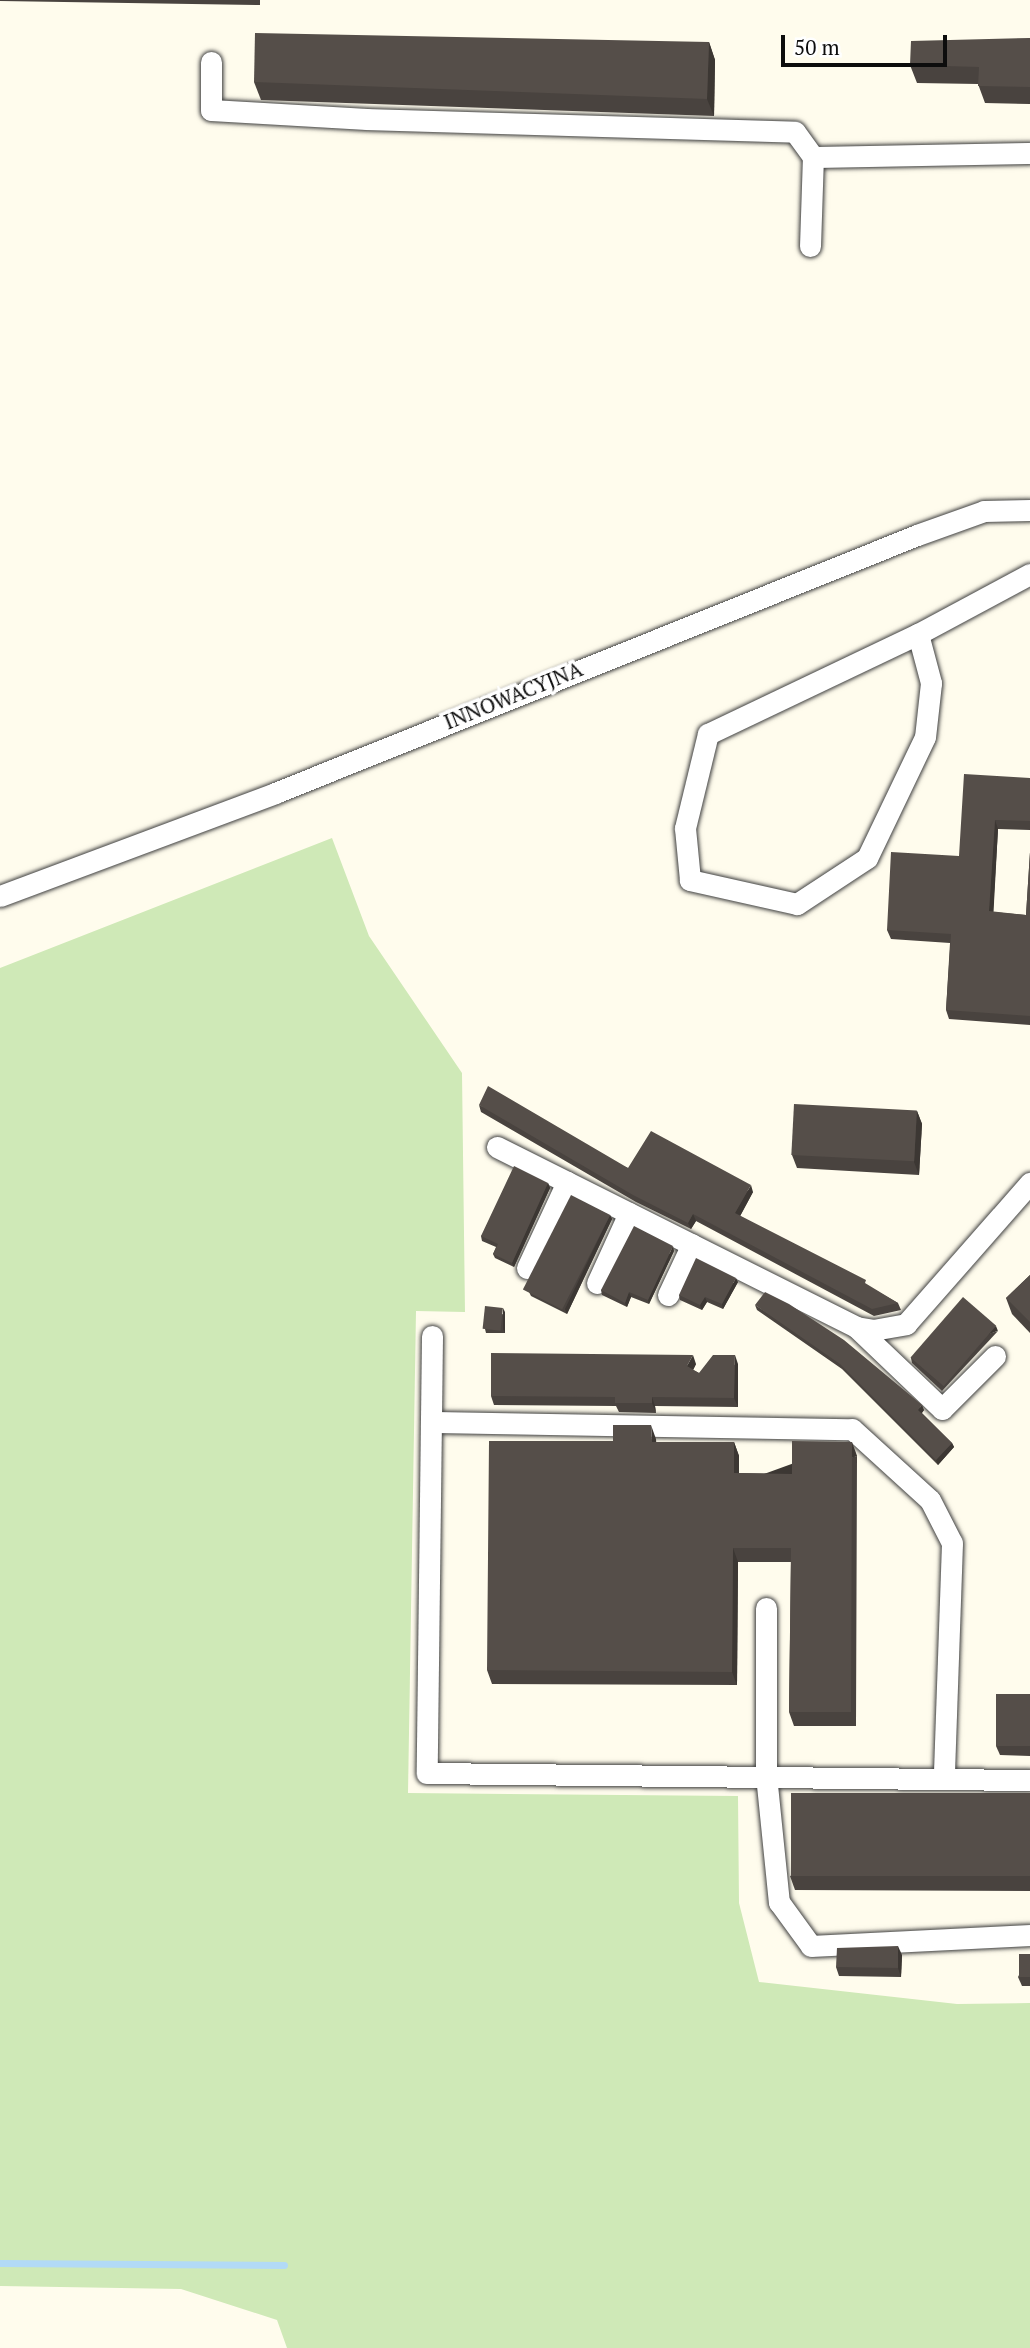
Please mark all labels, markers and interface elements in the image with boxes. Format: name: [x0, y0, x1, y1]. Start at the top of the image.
scale bar: [785, 21, 951, 65]
text: 50 m: [794, 33, 840, 61]
street label: INNOWACYJNA: [440, 656, 586, 734]

